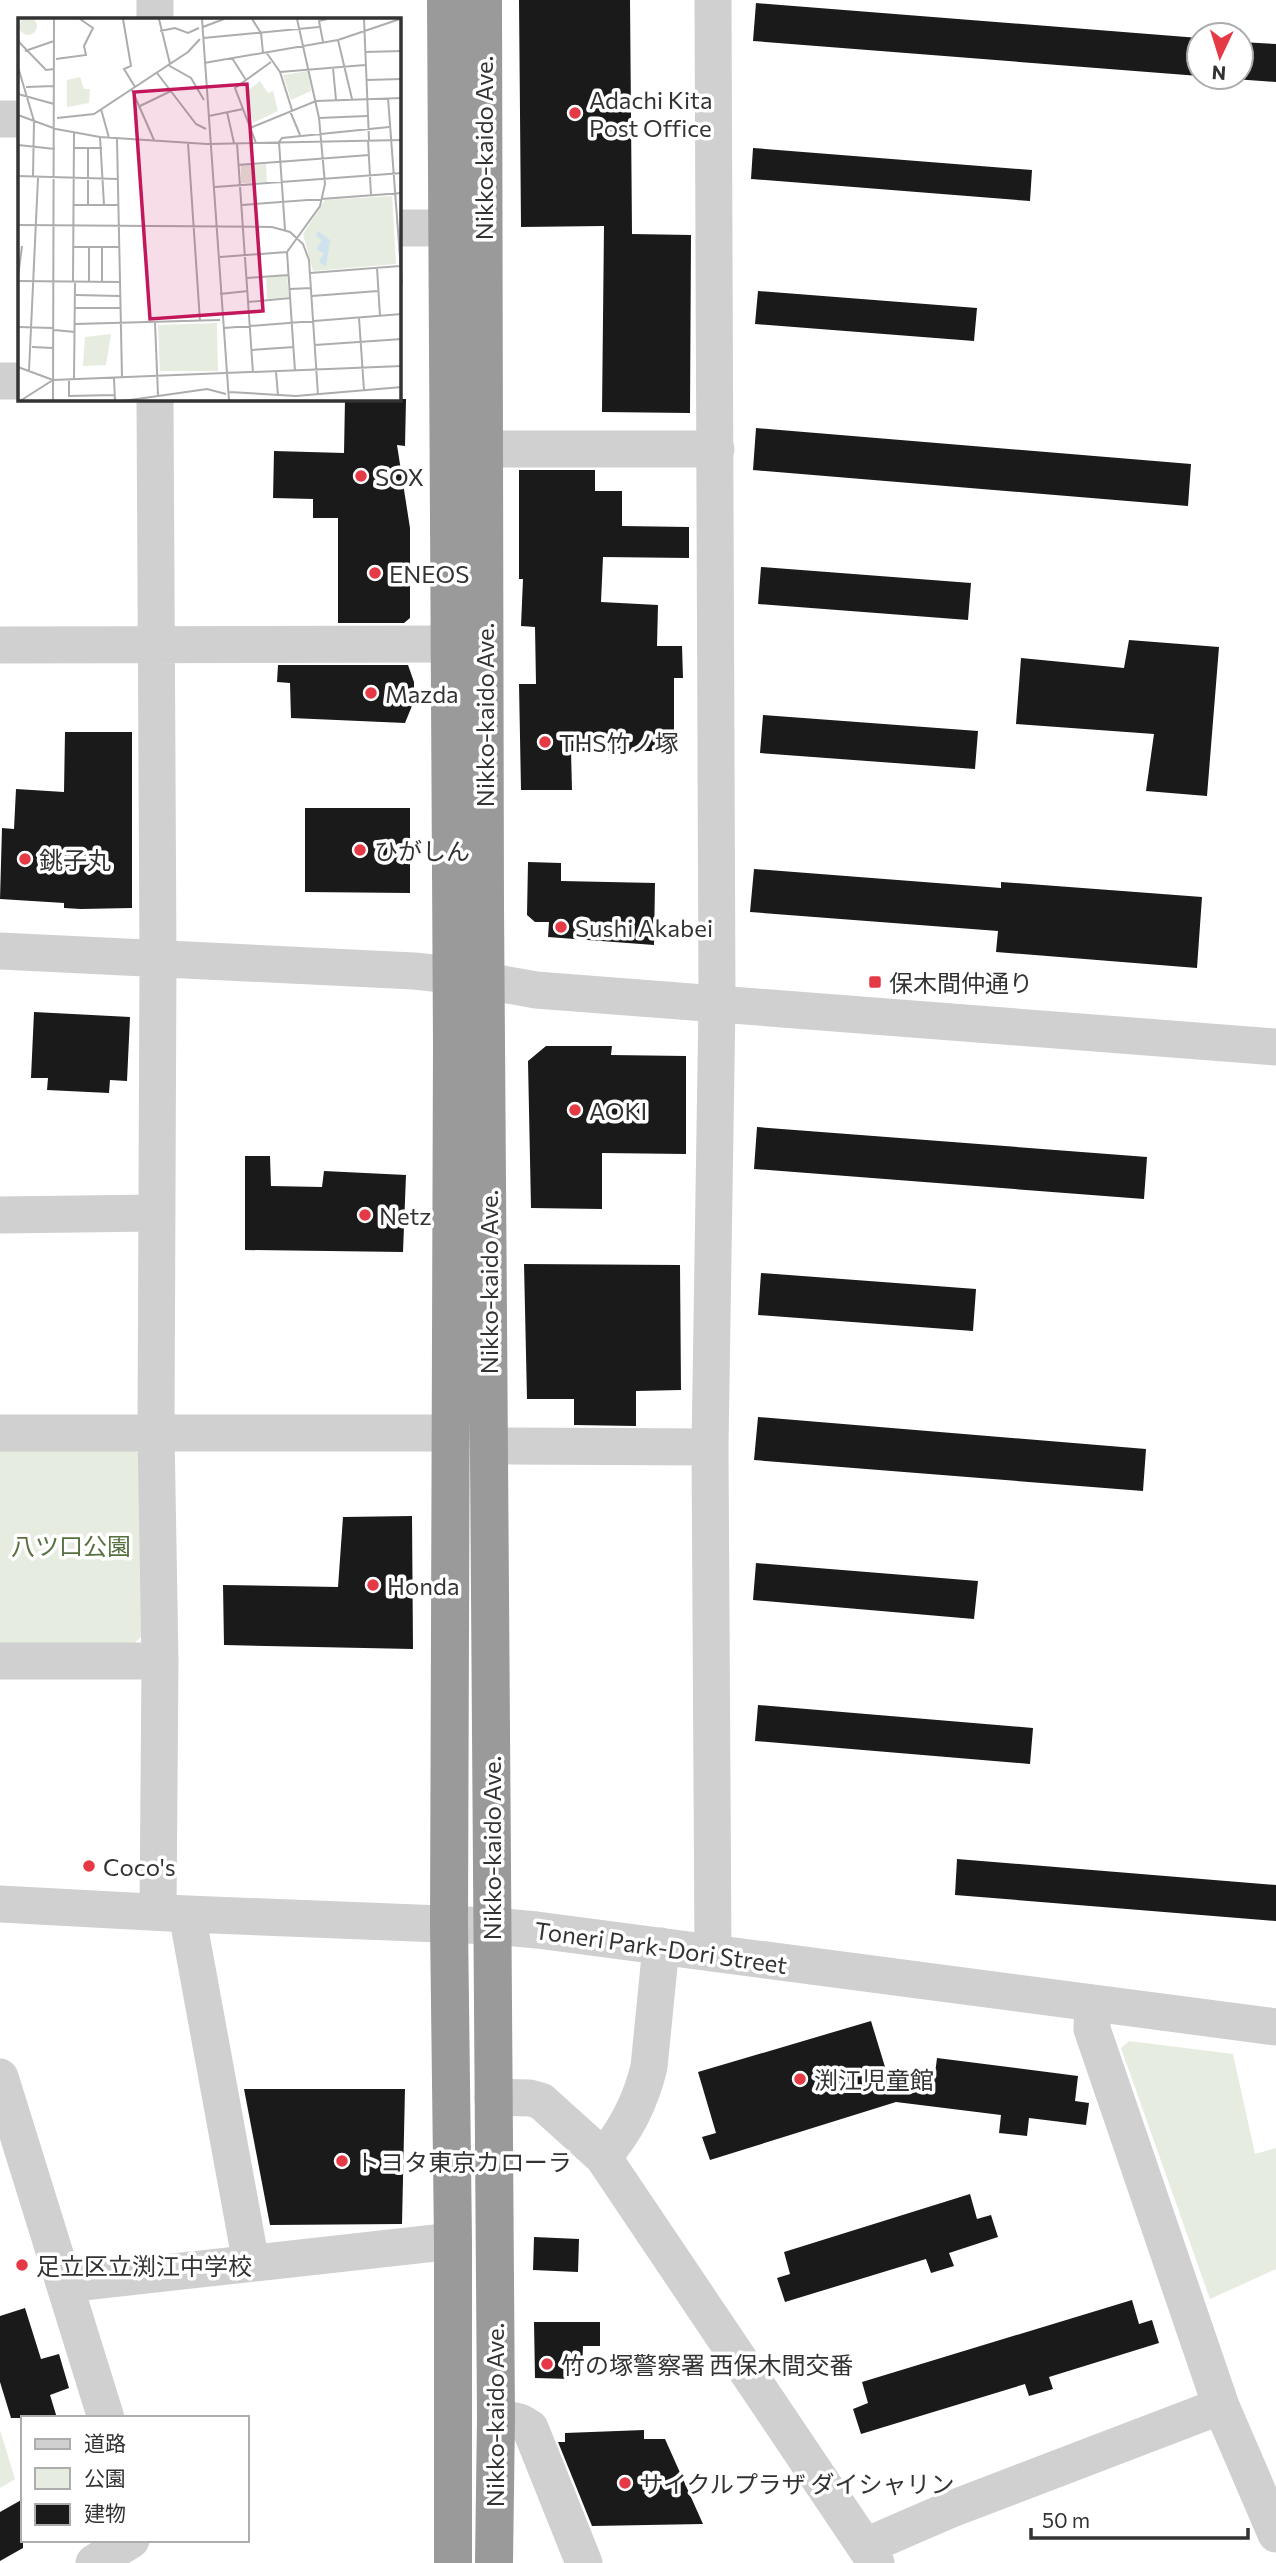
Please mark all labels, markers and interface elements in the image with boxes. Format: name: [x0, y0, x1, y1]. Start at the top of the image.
inset map: [18, 18, 401, 401]
north arrow: [1185, 21, 1255, 91]
street label: Nikko-kaido Ave.: [469, 56, 498, 240]
text: N: [1211, 61, 1227, 85]
place label: Adachi Kita Post Office: [589, 85, 712, 142]
marker: Adachi Kita Post Office: [567, 105, 583, 121]
place label: SOX: [375, 462, 424, 491]
marker: SOX: [353, 468, 369, 484]
place label: ENEOS: [389, 559, 469, 588]
marker: ENEOS: [367, 565, 383, 581]
street label: Nikko-kaido Ave.: [470, 623, 499, 807]
place label: Mazda: [385, 679, 459, 708]
marker: Mazda: [363, 685, 379, 701]
place label: THS竹ノ塚: [559, 728, 678, 757]
marker: THS竹ノ塚: [537, 734, 553, 750]
place label: ひがしん: [374, 836, 470, 865]
marker: ひがしん: [352, 842, 368, 858]
place label: 銚子丸: [39, 845, 111, 874]
marker: 銚子丸: [17, 851, 33, 867]
place label: Sushi Akabei: [575, 913, 713, 942]
marker: Sushi Akabei: [553, 919, 569, 935]
place label: 保木間仲通り: [889, 968, 1033, 997]
marker: 保木間仲通り: [867, 974, 883, 990]
place label: AOKI: [589, 1096, 647, 1125]
marker: AOKI: [567, 1102, 583, 1118]
street label: Nikko-kaido Ave.: [474, 1190, 503, 1374]
place label: Netz: [379, 1201, 431, 1230]
marker: Netz: [357, 1207, 373, 1223]
park label: 八ツ口公園: [11, 1531, 131, 1560]
place label: Honda: [387, 1571, 460, 1600]
marker: Honda: [365, 1577, 381, 1593]
street label: Nikko-kaido Ave.: [477, 1756, 506, 1940]
place label: Coco's: [103, 1852, 176, 1881]
marker: Coco's: [81, 1858, 97, 1874]
street label: Toneri Park-Dori Street: [533, 1915, 789, 1979]
place label: 渕江児童館: [814, 2065, 934, 2094]
marker: 渕江児童館: [792, 2071, 808, 2087]
place label: トヨタ東京カローラ: [356, 2147, 572, 2176]
marker: トヨタ東京カローラ: [334, 2153, 350, 2169]
place label: 足立区立渕江中学校: [36, 2251, 252, 2280]
marker: 足立区立渕江中学校: [14, 2257, 30, 2273]
street label: Nikko-kaido Ave.: [480, 2323, 509, 2507]
place label: 竹の塚警察署 西保木間交番: [561, 2350, 854, 2379]
marker: 竹の塚警察署 西保木間交番: [539, 2356, 555, 2372]
legend: [21, 2416, 248, 2542]
text: 道路: [84, 2430, 126, 2455]
text: 公園: [84, 2465, 126, 2490]
place label: サイクルプラザ ダイシャリン: [639, 2469, 954, 2498]
marker: サイクルプラザ ダイシャリン: [617, 2475, 633, 2491]
scale bar: [1031, 2496, 1248, 2540]
text: 建物: [84, 2500, 126, 2525]
text: 50 m: [1042, 2507, 1090, 2532]

